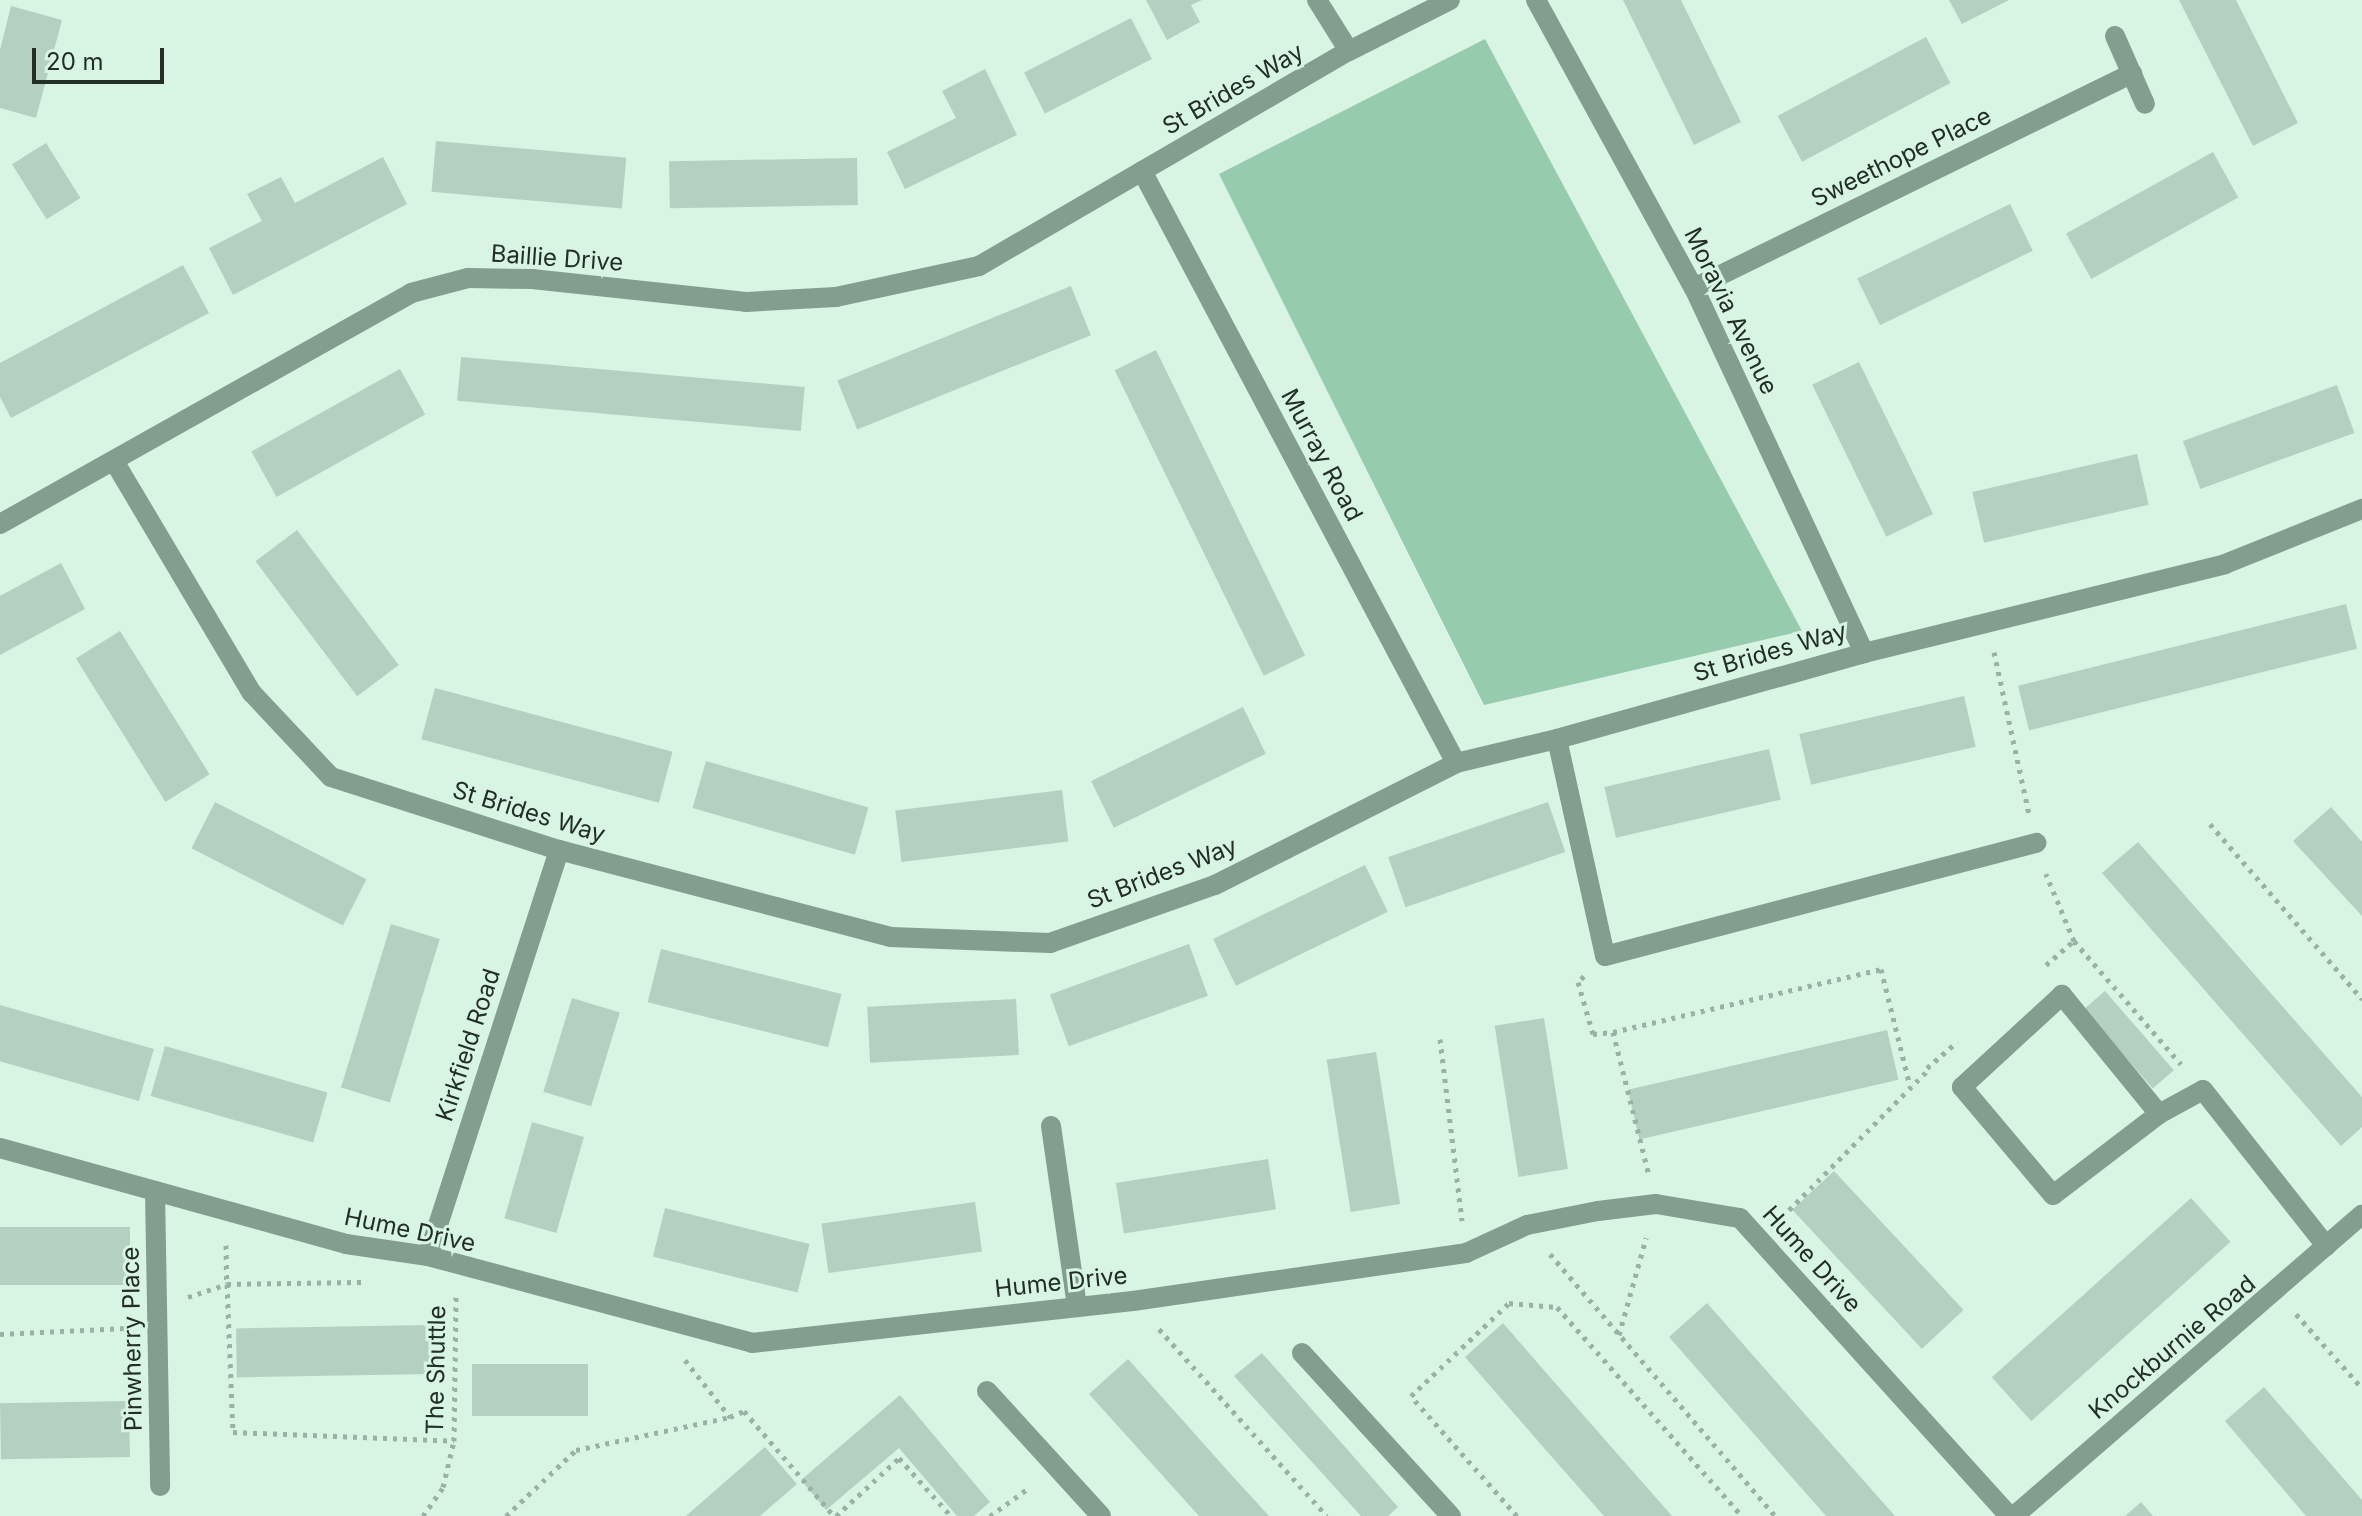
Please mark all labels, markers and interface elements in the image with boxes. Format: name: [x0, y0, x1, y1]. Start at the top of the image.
scale bar: [36, 32, 168, 82]
street label: St Brides Way: [1157, 37, 1309, 141]
text: 20 m: [46, 47, 104, 76]
street label: Sweethope Place: [1806, 101, 1996, 213]
street label: Moravia Avenue: [1678, 223, 1784, 399]
street label: Baillie Drive: [490, 239, 624, 277]
street label: Murray Road: [1275, 384, 1369, 526]
street label: St Brides Way: [1690, 616, 1850, 688]
street label: St Brides Way: [449, 775, 609, 849]
street label: St Brides Way: [1083, 831, 1241, 915]
street label: Kirkfield Road: [430, 965, 506, 1125]
street label: Hume Drive: [1757, 1200, 1867, 1318]
street label: Hume Drive: [342, 1202, 478, 1258]
street label: Pinwherry Place: [116, 1247, 148, 1431]
street label: Hume Drive: [993, 1261, 1129, 1303]
street label: Knockburnie Road: [2083, 1269, 2261, 1425]
street label: The Shuttle: [420, 1305, 452, 1435]

